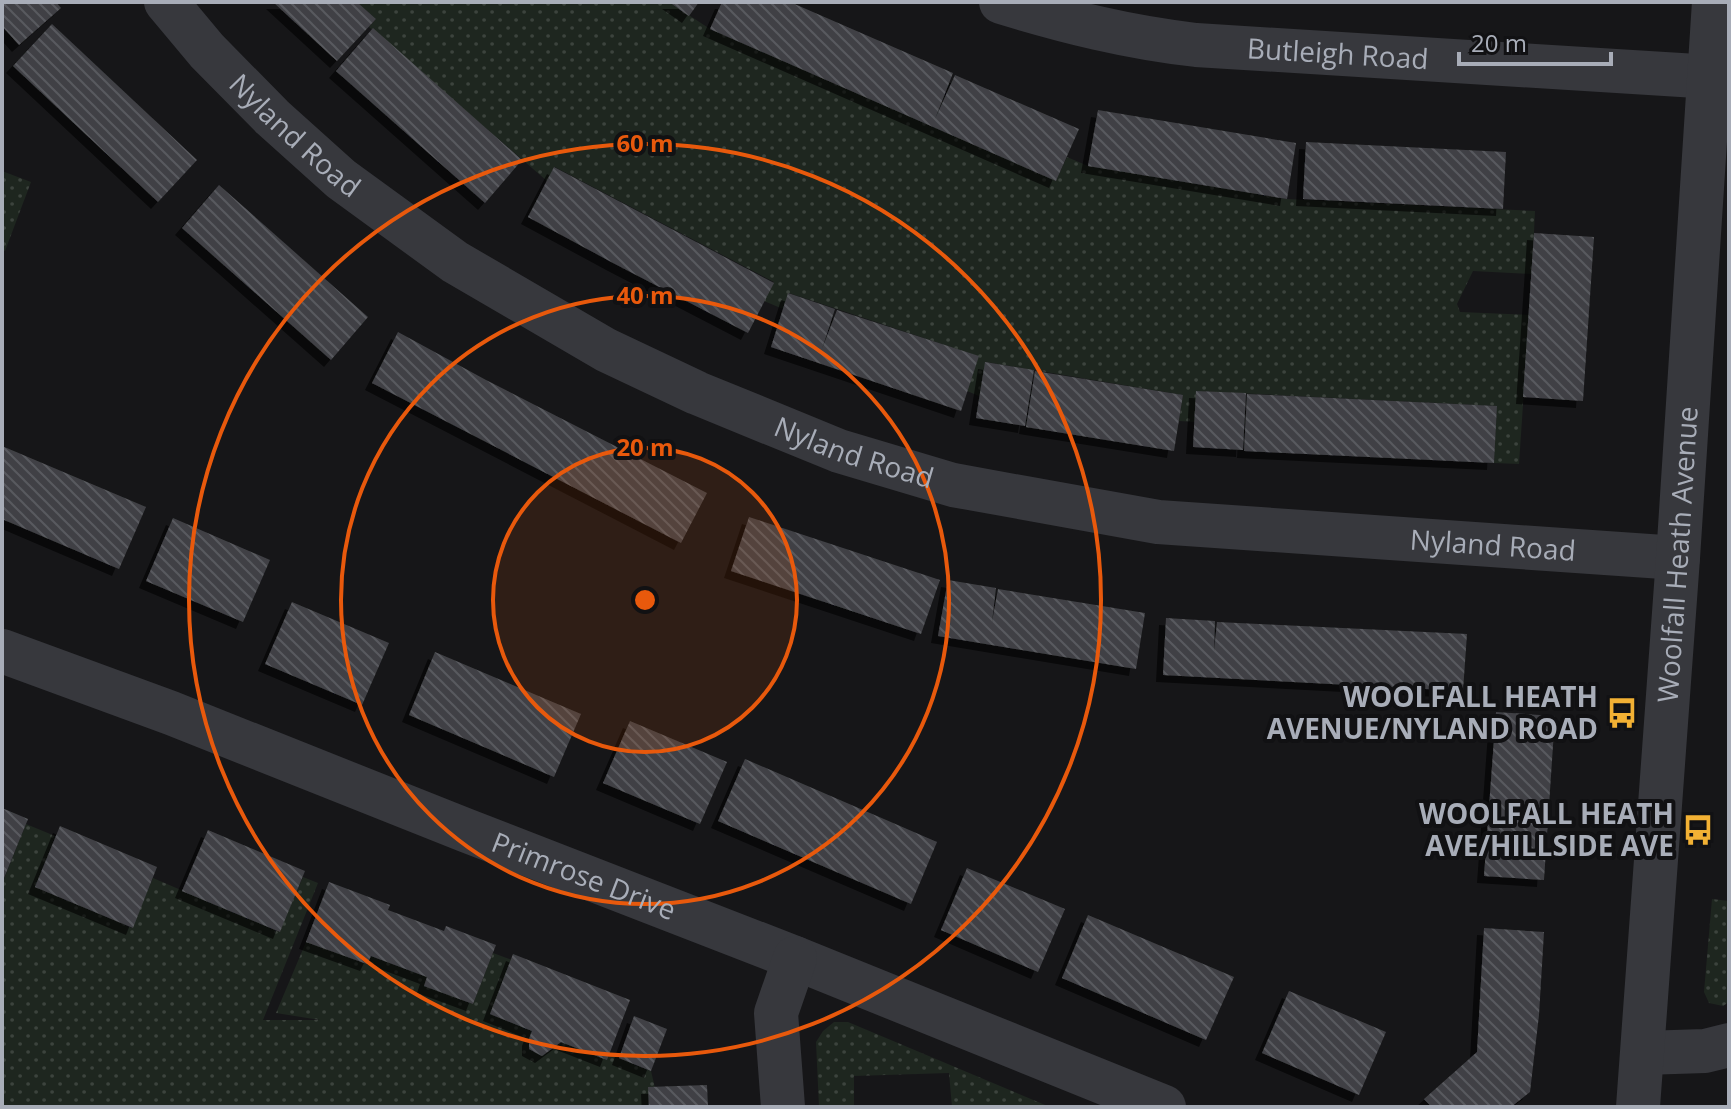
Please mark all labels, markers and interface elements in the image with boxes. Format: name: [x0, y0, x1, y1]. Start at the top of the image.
scale bar: [1459, 16, 1611, 66]
text: 20 m: [1471, 26, 1527, 59]
street label: Butleigh Road: [1246, 28, 1430, 77]
street label: Nyland Road: [222, 65, 369, 205]
text: 60 m: [616, 126, 674, 159]
text: 40 m: [616, 278, 674, 311]
street label: Woolfall Heath Avenue: [1648, 405, 1706, 704]
street label: Nyland Road: [769, 407, 939, 496]
text: 20 m: [616, 430, 674, 463]
street label: Nyland Road: [1409, 519, 1577, 569]
centre of rings: [631, 586, 659, 614]
place label: WOOLFALL HEATH AVENUE/NYLAND ROAD: [1267, 677, 1598, 747]
bus stop icon: WOOLFALL HEATH AVENUE/NYLAND ROAD: [1605, 696, 1639, 730]
place label: WOOLFALL HEATH AVE/HILLSIDE AVE: [1419, 794, 1674, 864]
bus stop icon: WOOLFALL HEATH AVE/HILLSIDE AVE: [1681, 813, 1715, 847]
street label: Primrose Drive: [487, 822, 682, 928]

